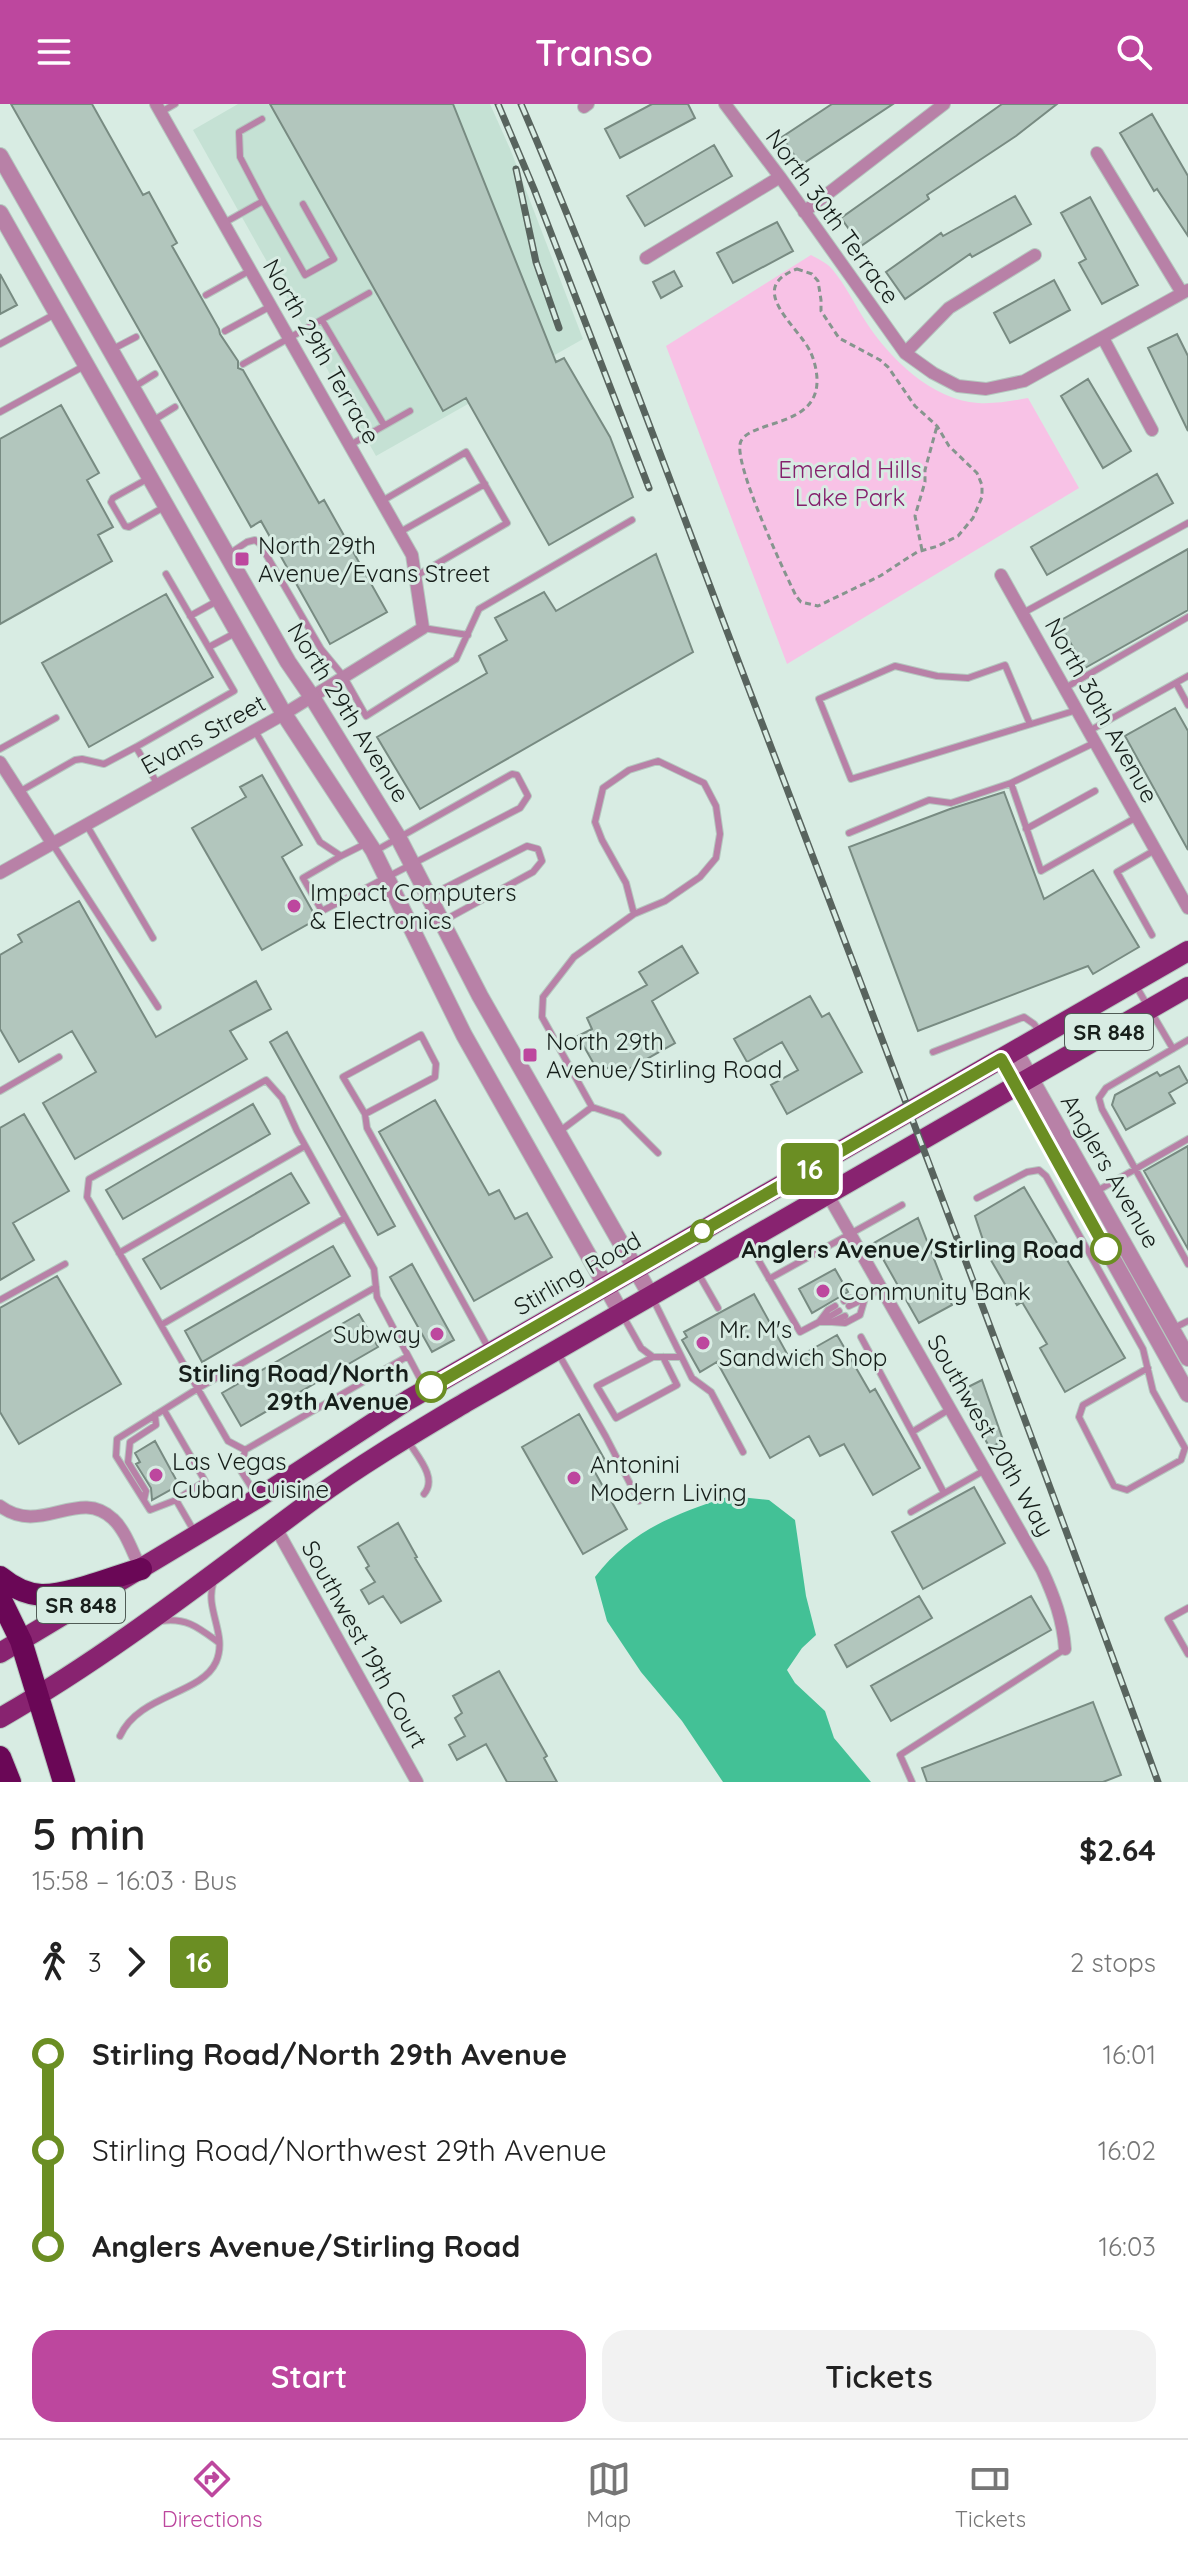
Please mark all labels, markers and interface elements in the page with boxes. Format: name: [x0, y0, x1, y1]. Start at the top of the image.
icon: menu: [32, 30, 76, 74]
text: Transo: [535, 30, 653, 75]
icon: search: [1112, 30, 1156, 74]
street label: North 30th Terrace: [760, 123, 906, 309]
street label: North 29th Terrace: [257, 253, 387, 449]
park label: Emerald Hills Lake Park: [778, 454, 922, 512]
place label: North 29th Avenue/Evans Street: [258, 530, 490, 588]
marker: North 29th Avenue/Evans Street: [233, 550, 251, 568]
street label: North 30th Avenue: [1039, 612, 1165, 808]
street label: North 29th Avenue: [282, 616, 416, 808]
street label: Evans Street: [135, 687, 271, 781]
place label: Impact Computers & Electronics: [310, 877, 516, 935]
marker: Impact Computers & Electronics: [285, 897, 303, 915]
road number: SR 848: [1065, 1014, 1153, 1050]
place label: North 29th Avenue/Stirling Road: [546, 1026, 782, 1084]
marker: North 29th Avenue/Stirling Road: [521, 1046, 539, 1064]
street label: Anglers Avenue: [1055, 1089, 1167, 1253]
line badge: 16: [774, 1143, 846, 1195]
text: 16: [797, 1151, 823, 1186]
unlabelled marker: [691, 1220, 713, 1242]
street label: Stirling Road: [508, 1225, 646, 1321]
place label: Anglers Avenue/Stirling Road: [741, 1234, 1084, 1264]
marker: Anglers Avenue/Stirling Road: [1091, 1234, 1121, 1264]
place label: Community Bank: [839, 1276, 1031, 1306]
marker: Community Bank: [814, 1282, 832, 1300]
place label: Mr. M's Sandwich Shop: [719, 1314, 887, 1372]
place label: Subway: [333, 1319, 421, 1349]
marker: Subway: [428, 1325, 446, 1343]
street label: Southwest 20th Way: [921, 1329, 1061, 1541]
marker: Mr. M's Sandwich Shop: [694, 1334, 712, 1352]
place label: Stirling Road/North 29th Avenue: [178, 1358, 409, 1416]
marker: Stirling Road/North 29th Avenue: [416, 1372, 446, 1402]
place label: Las Vegas Cuban Cuisine: [172, 1446, 329, 1504]
place label: Antonini Modern Living: [590, 1449, 747, 1507]
marker: Las Vegas Cuban Cuisine: [147, 1466, 165, 1484]
marker: Antonini Modern Living: [565, 1469, 583, 1487]
street label: Southwest 19th Court: [295, 1535, 435, 1753]
road number: SR 848: [37, 1587, 125, 1623]
text: 5 min: [32, 1806, 146, 1861]
text: $2.64: [1079, 1831, 1156, 1869]
text: 15:58 – 16:03 · Bus: [32, 1864, 237, 1897]
icon: walk: [32, 1940, 76, 1984]
icon: forward: [114, 1940, 158, 1984]
text: 16: [186, 1944, 212, 1979]
text: 3: [88, 1946, 102, 1979]
text: 2 stops: [1070, 1946, 1156, 1979]
text: Stirling Road/North 29th Avenue: [92, 2035, 567, 2073]
text: 16:01: [1102, 2038, 1156, 2071]
text: Stirling Road/Northwest 29th Avenue: [92, 2131, 607, 2169]
text: 16:02: [1098, 2134, 1156, 2167]
text: Anglers Avenue/Stirling Road: [92, 2227, 520, 2265]
text: 16:03: [1098, 2230, 1156, 2263]
button: Start: [32, 2330, 586, 2422]
button: Tickets: [602, 2330, 1156, 2422]
tab: Directions: [162, 2457, 263, 2533]
tab: Map: [586, 2457, 631, 2533]
tab: Tickets: [955, 2457, 1026, 2533]

